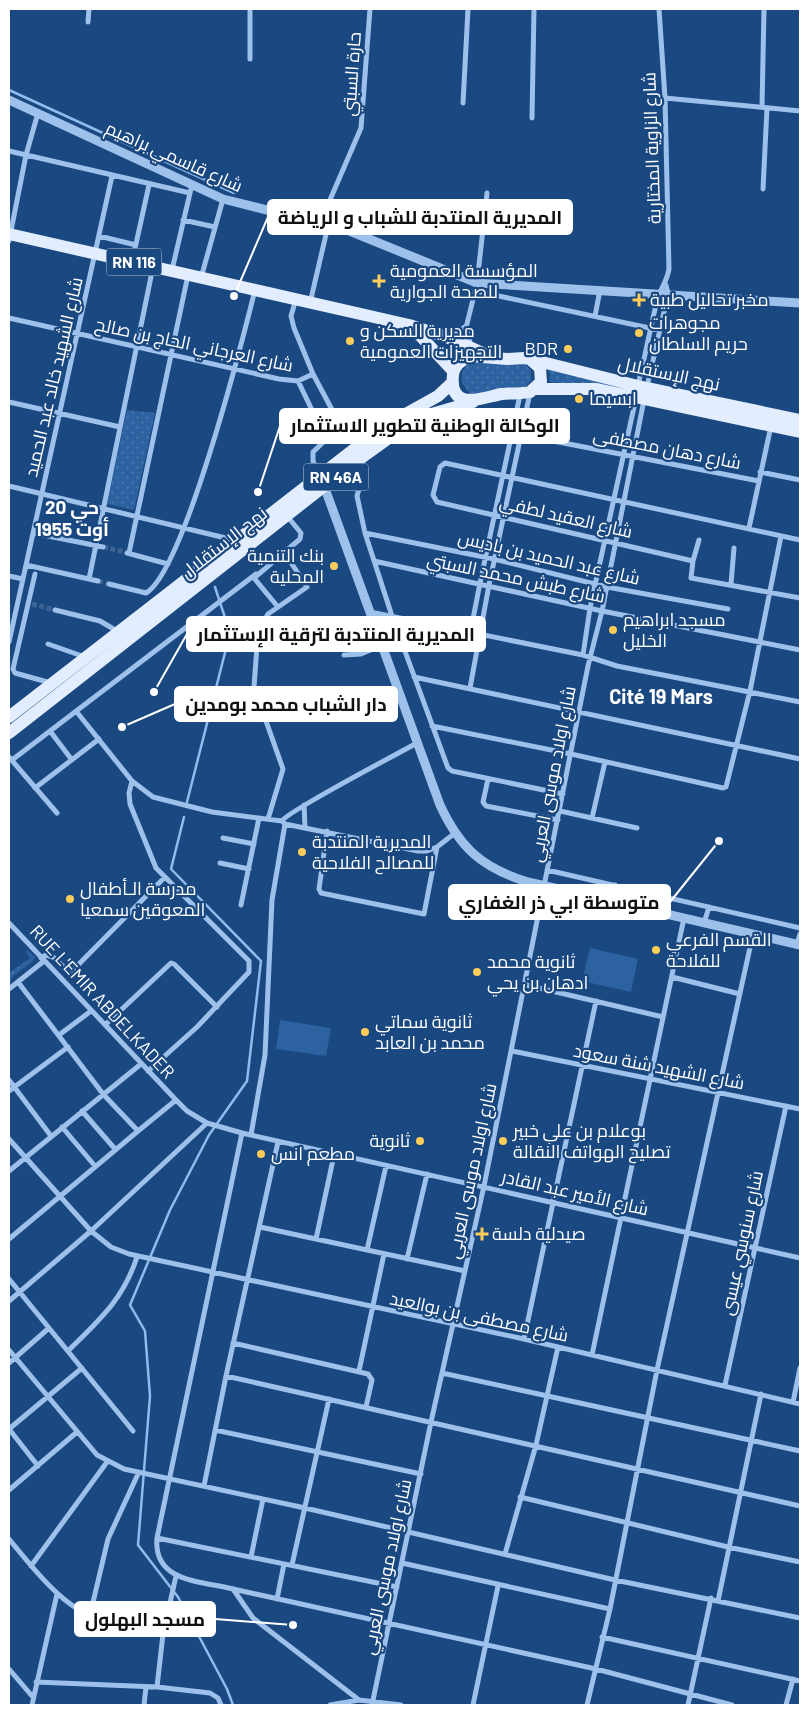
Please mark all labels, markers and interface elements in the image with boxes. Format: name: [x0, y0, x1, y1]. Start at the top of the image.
street label: حارة السبتي: [337, 31, 369, 117]
street label: شارع الزاوية المختارية: [637, 72, 667, 224]
street label: شارع قاسمي براهيم: [101, 116, 246, 200]
callout: المديرية المنتدبة للشباب و الرياضة: [268, 200, 572, 234]
text: المديرية المنتدبة للشباب و الرياضة: [278, 205, 562, 229]
road number: RN 116: [106, 248, 162, 276]
place label: المؤسسة العمومية للصحة الجوارية: [390, 259, 538, 303]
marker: المؤسسة العمومية للصحة الجوارية: [372, 274, 386, 288]
street label: شارع الشهيد خالد عبد الحميد: [19, 275, 89, 479]
place label: مخبر تحاليل طبية: [650, 288, 768, 311]
marker: مخبر تحاليل طبية: [632, 293, 646, 307]
place label: مجوهرات حريم السلطان: [649, 311, 748, 356]
street label: شارع العرجاني الحاج بن صالح: [92, 312, 295, 380]
place label: مديرية السكن و التجهيزات العمومية: [360, 319, 502, 363]
marker: مجوهرات حريم السلطان: [633, 327, 645, 339]
marker: مديرية السكن و التجهيزات العمومية: [344, 335, 356, 347]
place label: BDR: [525, 337, 558, 359]
marker: BDR: [562, 343, 574, 355]
street label: نهج الإستقلال: [616, 351, 722, 397]
place label: ابسيما: [589, 387, 637, 409]
marker: ابسيما: [573, 393, 585, 405]
callout: الوكالة الوطنية لتطوير الاستثمار: [280, 409, 569, 443]
text: الوكالة الوطنية لتطوير الاستثمار: [289, 413, 560, 437]
street label: شارع دهان مصطفى: [591, 423, 743, 475]
road number: RN 46A: [304, 464, 368, 491]
street label: شارع العقيد لطفي: [497, 490, 635, 546]
district label: حي 20 أوت 1955: [35, 495, 109, 541]
street label: نهج الإستقلال: [176, 502, 272, 584]
street label: شارع عبد الحميد بن باديس: [456, 525, 642, 591]
place label: بنك التنمية المحلية: [247, 544, 324, 587]
street label: شارع طبش محمد السبتي: [424, 547, 607, 611]
marker: بنك التنمية المحلية: [328, 560, 340, 572]
place label: مسجد ابراهيم الخليل: [623, 608, 726, 652]
callout: المديرية المنتدبة لترقية الإستثمار: [187, 617, 485, 651]
text: المديرية المنتدبة لترقية الإستثمار: [196, 622, 475, 648]
marker: مسجد ابراهيم الخليل: [607, 624, 619, 636]
street label: شارع اولاد موسى العربي: [524, 684, 584, 865]
district label: Cité 19 Mars: [609, 684, 713, 708]
callout: دار الشباب محمد بومدين: [175, 687, 397, 721]
text: دار الشباب محمد بومدين: [185, 692, 387, 716]
place label: المديرية المنتدبة للمصالح الفلاحية: [312, 830, 434, 875]
marker: المديرية المنتدبة للمصالح الفلاحية: [296, 846, 308, 858]
place label: مدرسة الـأطفال المعوقين سمعيا: [80, 877, 205, 921]
callout: متوسطة ابي ذر الغفاري: [449, 885, 670, 919]
text: متوسطة ابي ذر الغفاري: [459, 890, 659, 918]
marker: مدرسة الـأطفال المعوقين سمعيا: [64, 893, 76, 905]
street label: RUE L'EMIR ABDELKADER: [26, 920, 180, 1083]
place label: القسم الفرعي للفلاحة: [666, 928, 772, 971]
marker: القسم الفرعي للفلاحة: [650, 944, 662, 956]
place label: ثانوية محمد ادهان بن يحي: [487, 950, 588, 997]
marker: ثانوية محمد ادهان بن يحي: [471, 966, 483, 978]
place label: ثانوية سماتي محمد بن العابد: [375, 1010, 485, 1054]
marker: ثانوية سماتي محمد بن العابد: [359, 1026, 371, 1038]
street label: شارع الشهيد شنة سعود: [571, 1039, 747, 1095]
street label: شارع اولاد موسى العربي: [442, 1081, 504, 1261]
place label: بوعلام بن علي خبير تصليح الهواتف النقالة: [512, 1119, 671, 1164]
place label: ثانوية: [369, 1129, 410, 1152]
marker: ثانوية: [414, 1135, 426, 1147]
marker: بوعلام بن علي خبير تصليح الهواتف النقالة: [497, 1135, 509, 1147]
place label: مطعم انس: [271, 1142, 355, 1166]
marker: مطعم انس: [255, 1148, 267, 1160]
street label: شارع الأمير عبد القادر: [498, 1164, 651, 1222]
street label: شارع سنوسي عيسى: [715, 1168, 770, 1318]
place label: صيدلية دلسة: [492, 1222, 585, 1244]
marker: صيدلية دلسة: [476, 1228, 488, 1240]
street label: شارع مصطفى بن بوالعيد: [387, 1286, 571, 1348]
street label: شارع اولاد موسى العربي: [357, 1477, 419, 1657]
callout: مسجد البهلول: [75, 1602, 215, 1636]
text: مسجد البهلول: [85, 1607, 205, 1632]

